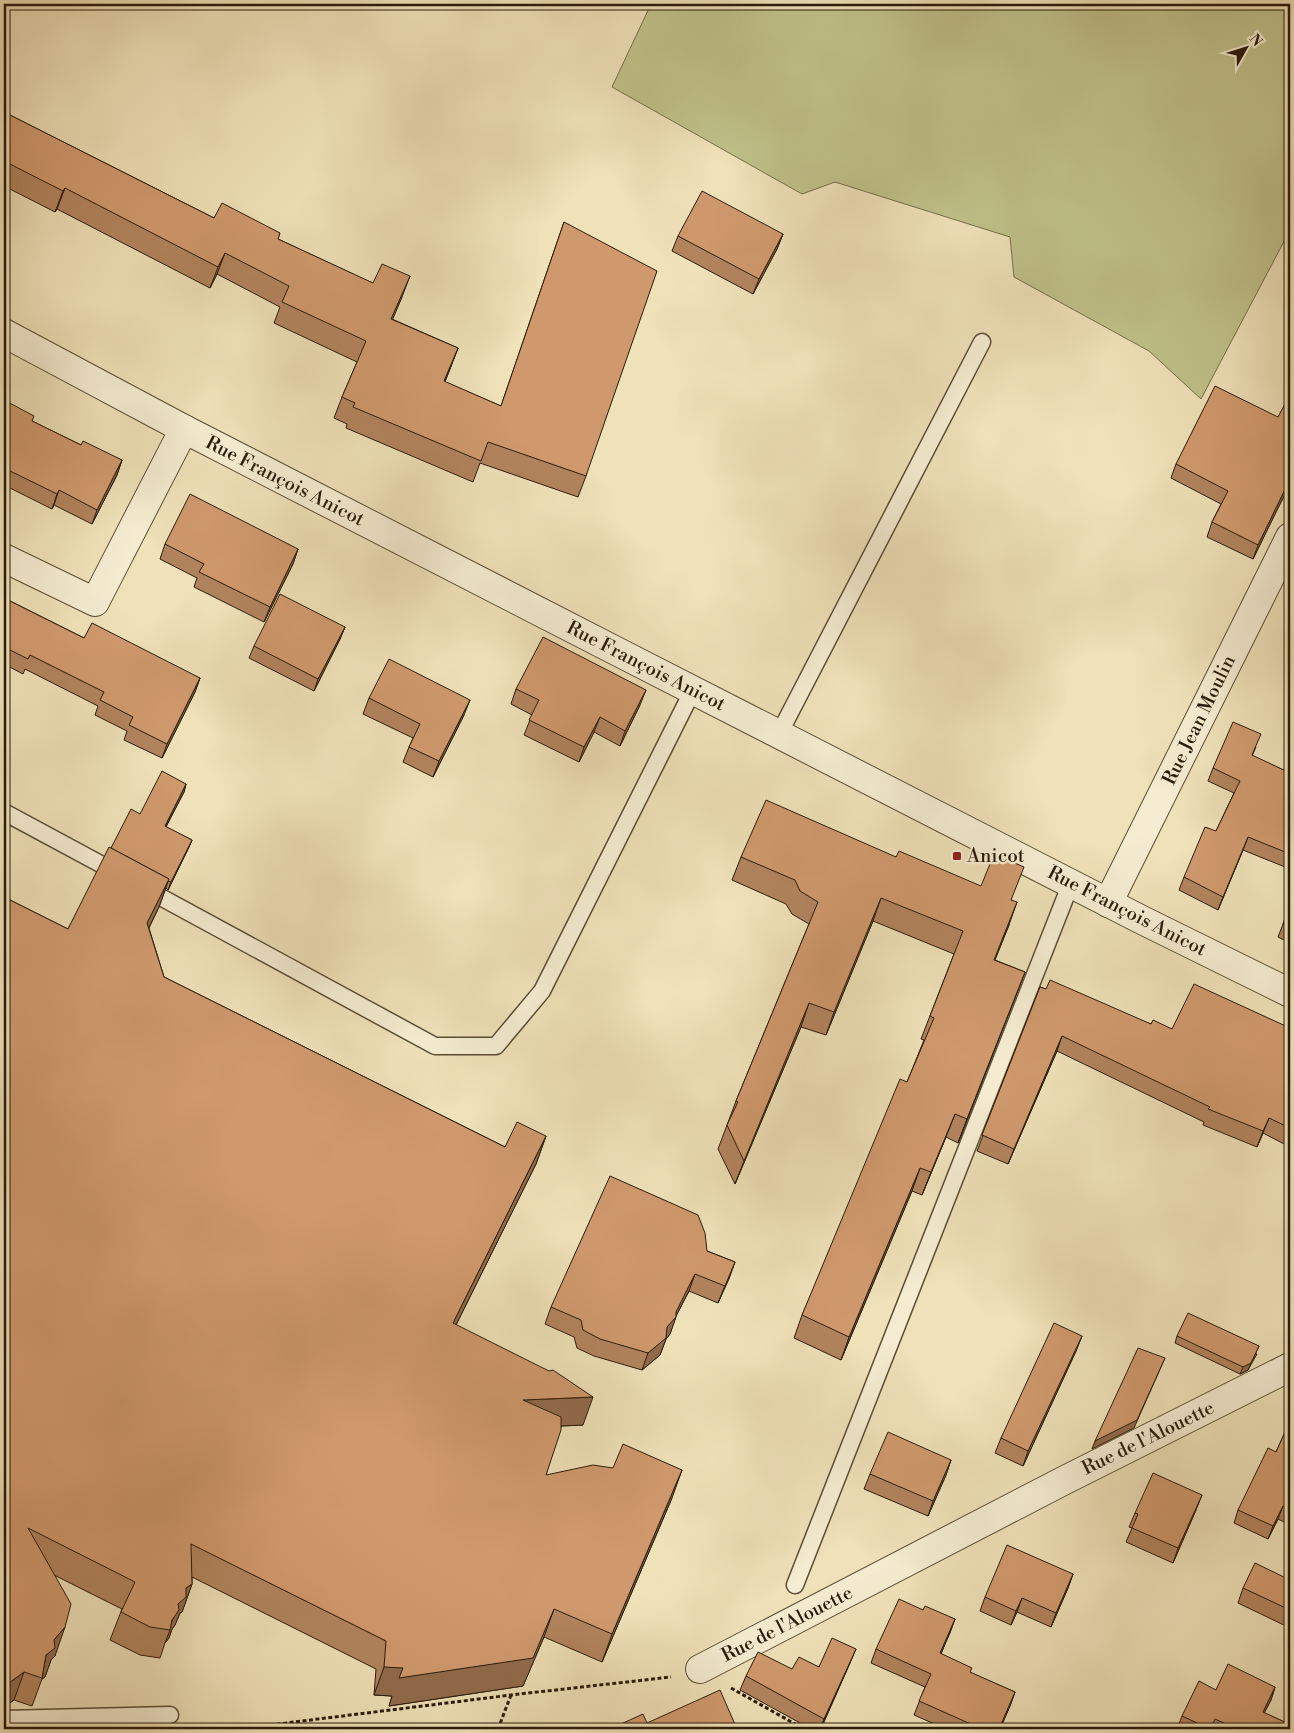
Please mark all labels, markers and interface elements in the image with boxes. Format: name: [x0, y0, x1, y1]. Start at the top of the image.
north arrow: [1222, 22, 1272, 72]
text: N: [1245, 30, 1266, 50]
street label: Rue François Anicot: [202, 431, 369, 532]
street label: Rue François Anicot: [563, 616, 730, 717]
street label: Rue Jean Moulin: [1157, 651, 1241, 789]
place label: Anicot: [966, 844, 1025, 868]
marker: Anicot: [951, 850, 963, 862]
street label: Rue François Anicot: [1044, 861, 1211, 962]
street label: Rue de l'Alouette: [1078, 1396, 1218, 1480]
street label: Rue de l'Alouette: [717, 1581, 857, 1667]

